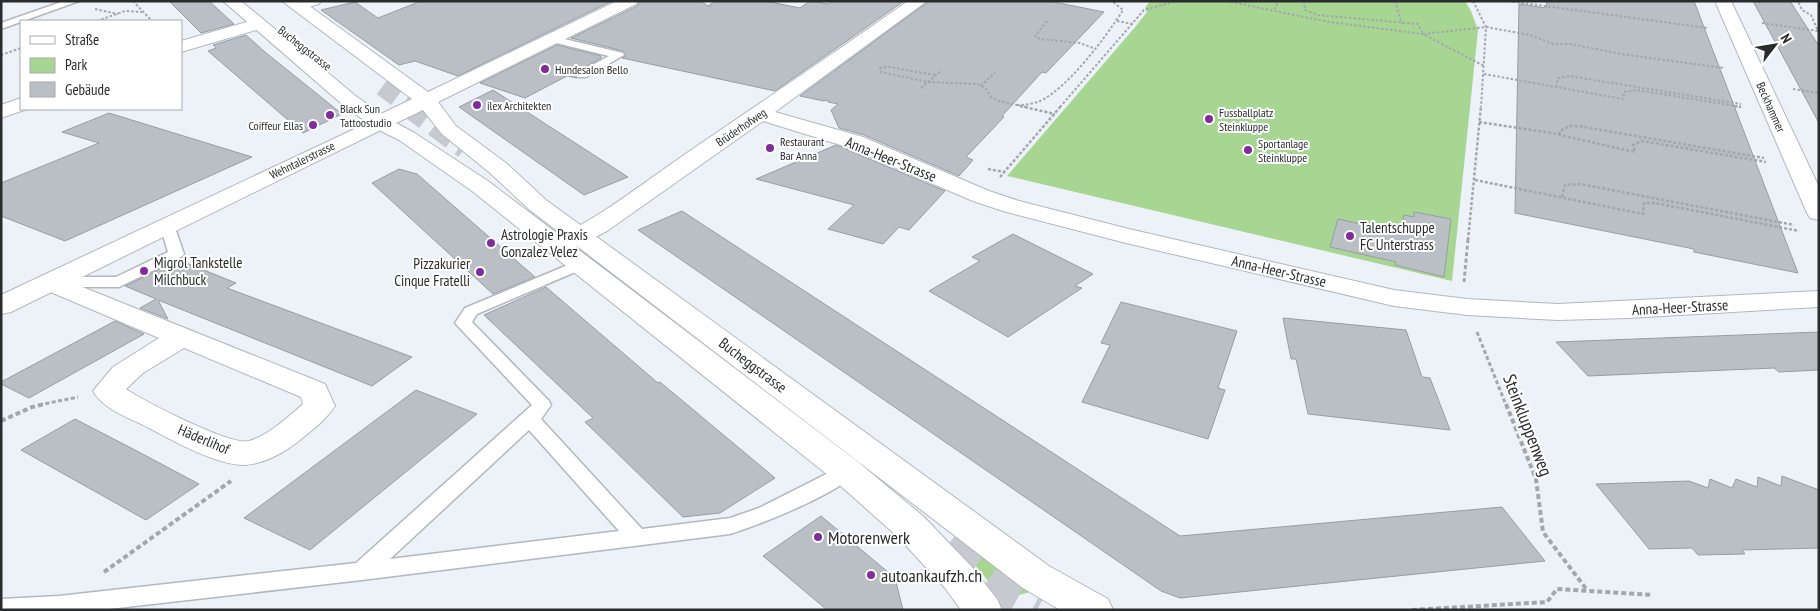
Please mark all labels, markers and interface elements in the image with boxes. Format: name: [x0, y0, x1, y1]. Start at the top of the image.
legend: [20, 20, 182, 110]
north arrow: [1750, 20, 1800, 70]
street label: Bucheggstrasse: [275, 22, 335, 74]
text: Straße: [65, 30, 99, 49]
text: N: [1776, 30, 1796, 46]
text: Park: [65, 55, 87, 74]
place label: Hundesalon Bello: [555, 62, 628, 77]
marker: Hundesalon Bello: [539, 63, 551, 75]
text: Gebäude: [65, 80, 110, 99]
street label: Beckhammer: [1753, 80, 1789, 135]
place label: ilex Architekten: [487, 98, 551, 113]
marker: ilex Architekten: [471, 99, 483, 111]
place label: Black Sun Tattoostudio: [340, 101, 392, 130]
street label: Brüderhofweg: [713, 105, 769, 149]
place label: Fussballplatz Steinkluppe: [1219, 105, 1273, 134]
marker: Black Sun Tattoostudio: [324, 109, 336, 121]
marker: Fussballplatz Steinkluppe: [1203, 113, 1215, 125]
place label: Coiffeur Ellas: [248, 118, 303, 133]
marker: Coiffeur Ellas: [307, 119, 319, 131]
street label: Anna-Heer-Strasse: [843, 132, 939, 186]
place label: Restaurant Bar Anna: [780, 134, 825, 163]
place label: Sportanlage Steinkluppe: [1258, 136, 1308, 165]
street label: Wehntalerstrasse: [267, 138, 337, 182]
marker: Restaurant Bar Anna: [764, 142, 776, 154]
marker: Sportanlage Steinkluppe: [1242, 144, 1254, 156]
place label: Talentschuppe FC Unterstrass: [1360, 218, 1435, 254]
place label: Astrologie Praxis Gonzalez Velez: [501, 225, 588, 261]
marker: Talentschuppe FC Unterstrass: [1344, 230, 1356, 242]
marker: Astrologie Praxis Gonzalez Velez: [485, 237, 497, 249]
street label: Anna-Heer-Strasse: [1230, 251, 1328, 291]
place label: Migrol Tankstelle Milchbuck: [154, 253, 242, 289]
place label: Pizzakurier Cinque Fratelli: [394, 254, 471, 290]
marker: Migrol Tankstelle Milchbuck: [138, 265, 150, 277]
marker: Pizzakurier Cinque Fratelli: [474, 266, 486, 278]
street label: Anna-Heer-Strasse: [1631, 295, 1729, 319]
street label: Bucheggstrasse: [715, 333, 791, 397]
street label: Steinkluppenweg: [1498, 371, 1558, 479]
street label: Häderlihof: [175, 420, 234, 459]
place label: Motorenwerk: [828, 526, 910, 549]
marker: Motorenwerk: [812, 531, 824, 543]
place label: autoankaufzh.ch: [881, 564, 982, 587]
marker: autoankaufzh.ch: [865, 569, 877, 581]

